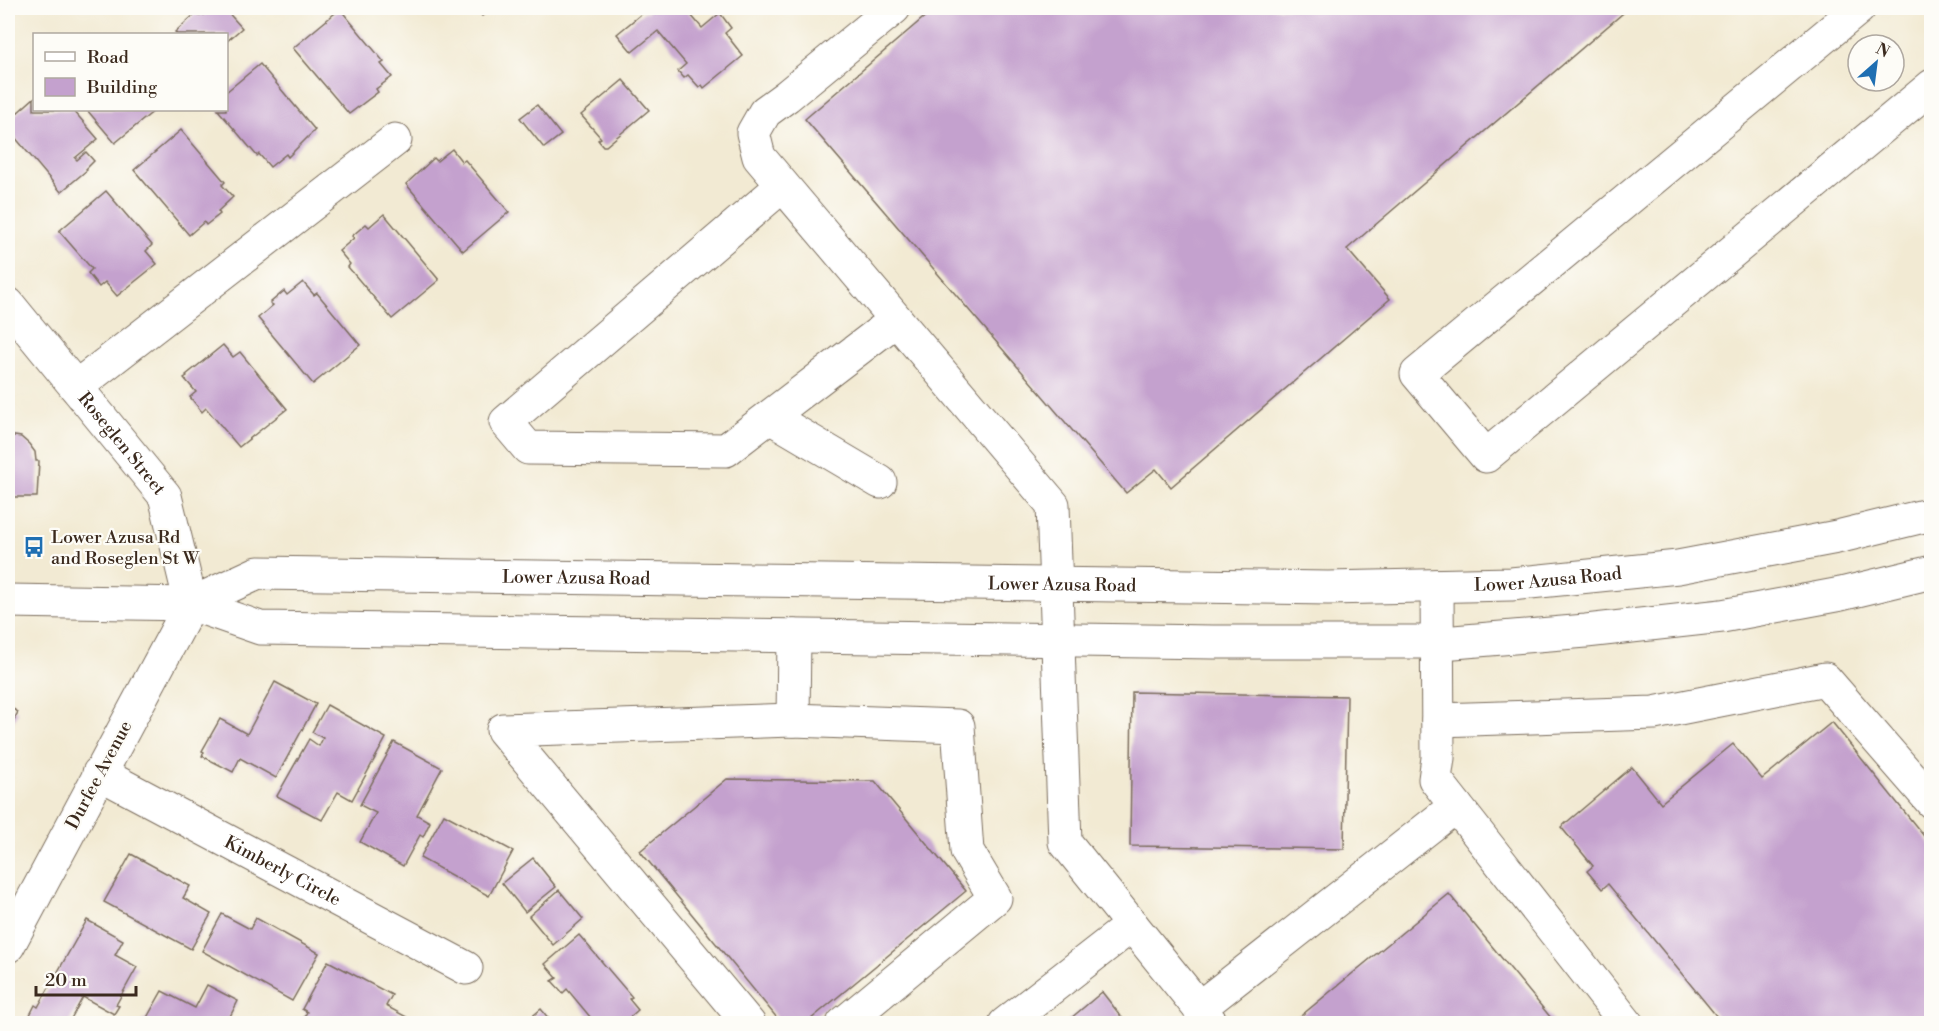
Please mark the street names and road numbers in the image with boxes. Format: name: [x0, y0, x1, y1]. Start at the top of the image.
street label: Roseglen Street: [73, 387, 171, 500]
street label: Lower Azusa Road: [1474, 561, 1624, 596]
street label: Lower Azusa Road: [502, 565, 651, 590]
street label: Lower Azusa Road: [988, 572, 1137, 597]
street label: Durfee Avenue: [61, 717, 137, 833]
street label: Kimberly Circle: [220, 830, 345, 911]

